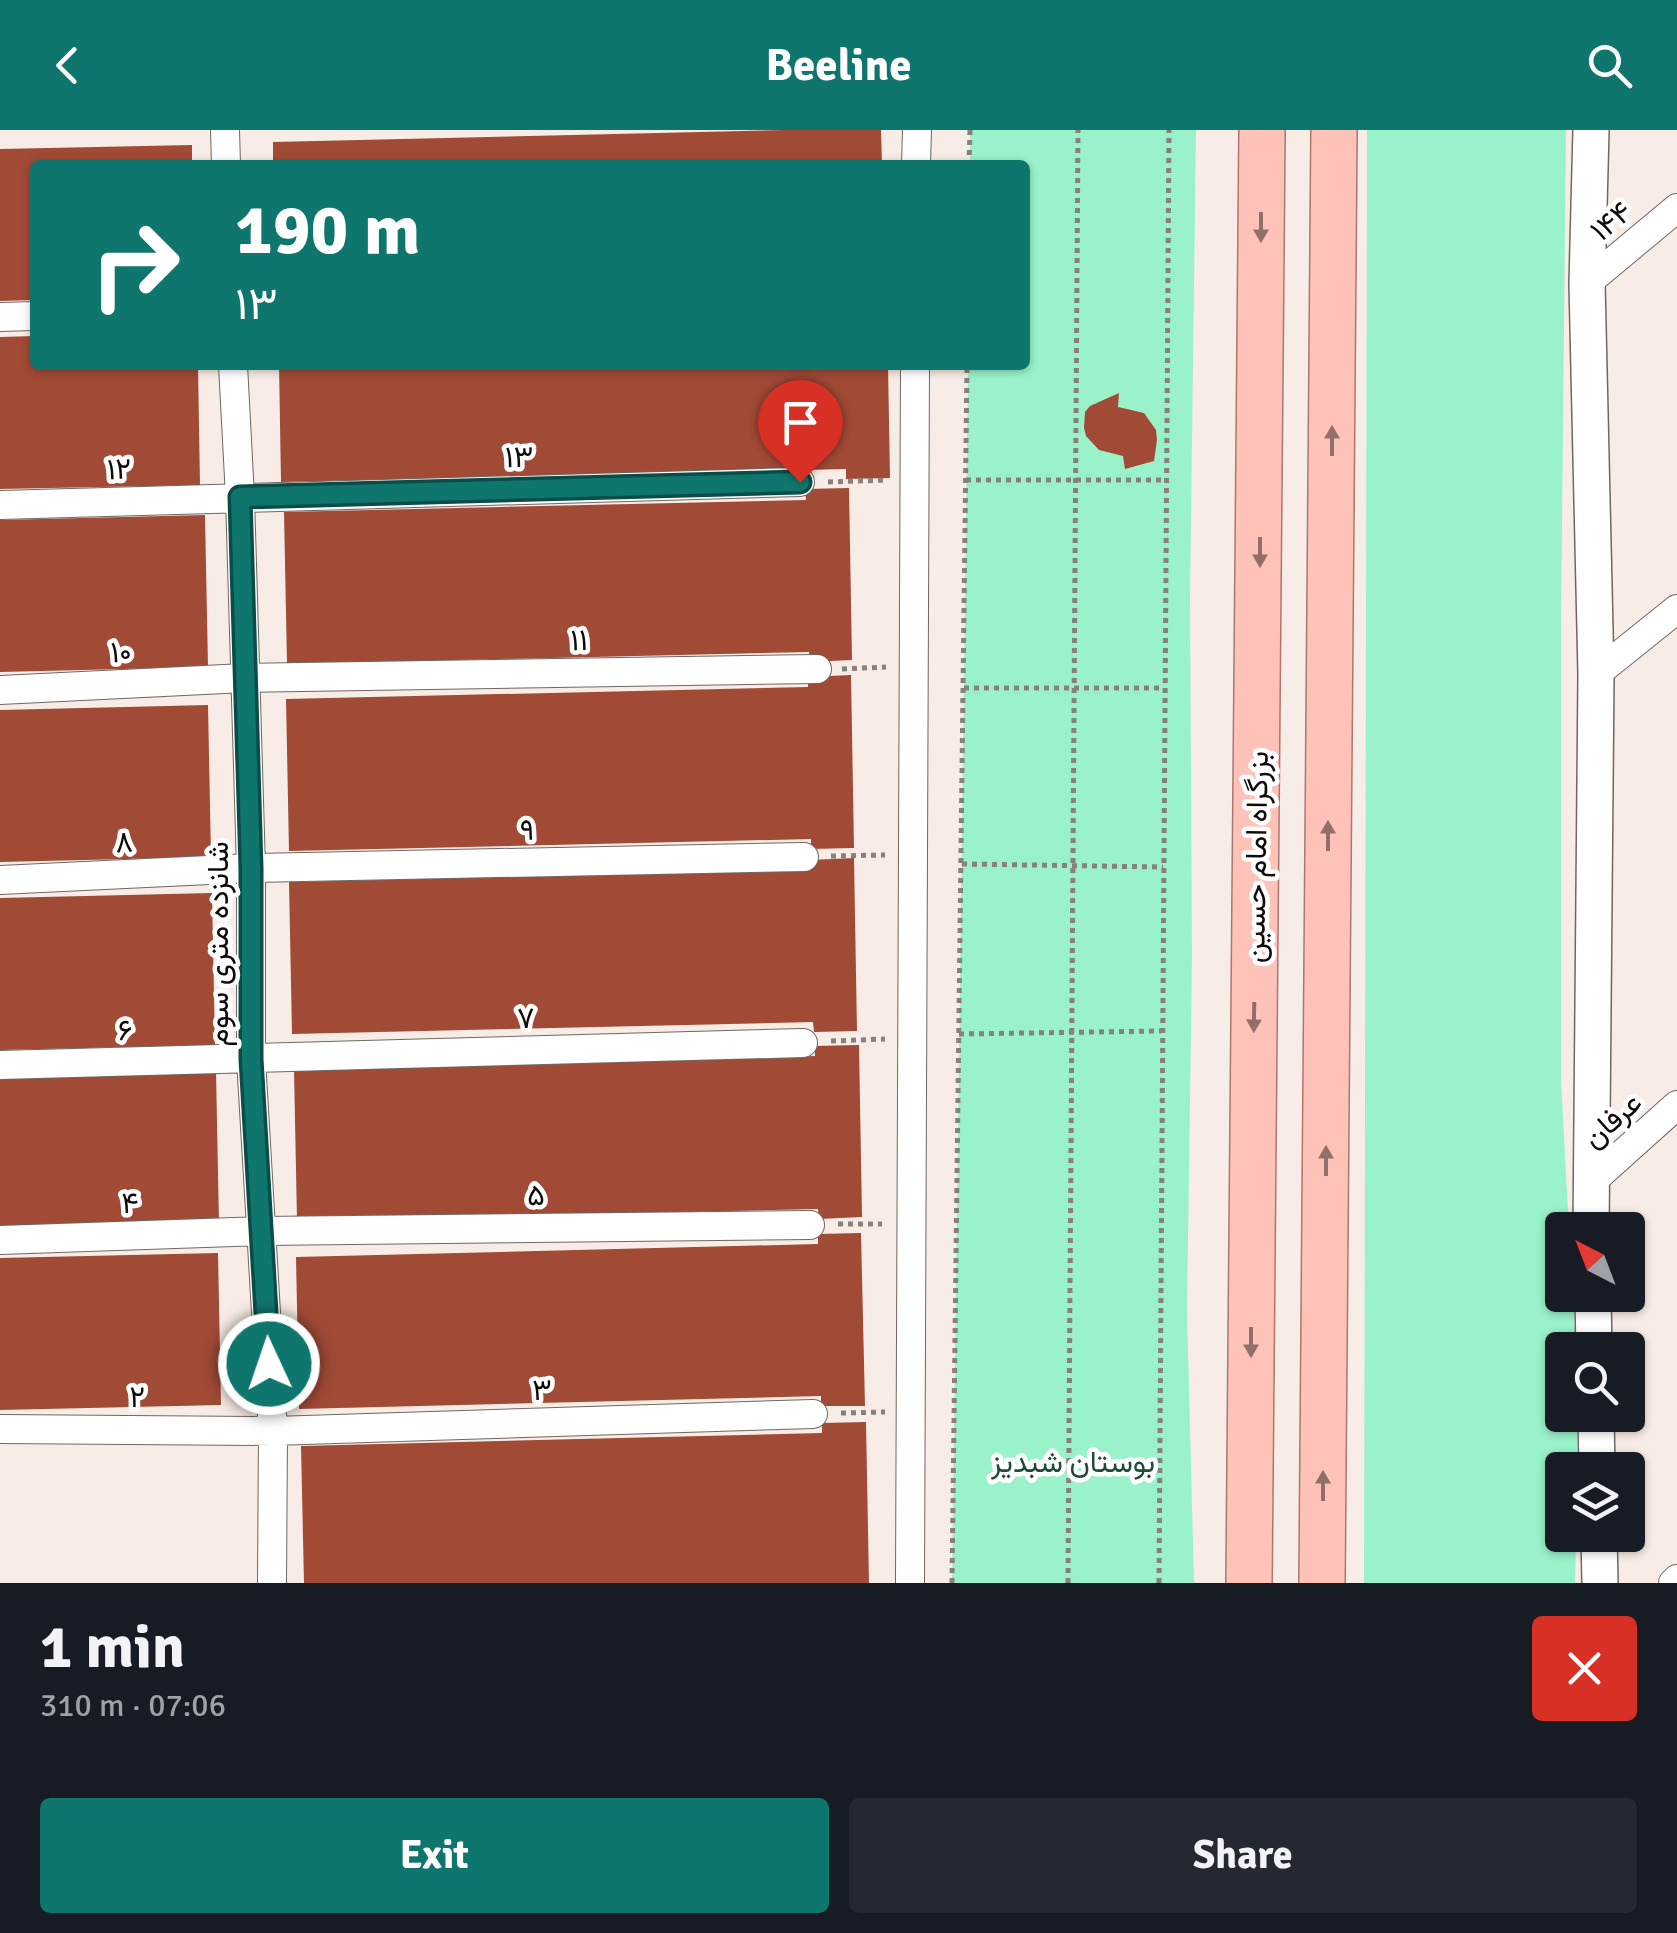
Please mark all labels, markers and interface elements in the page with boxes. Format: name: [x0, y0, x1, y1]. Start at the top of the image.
icon: back: [40, 38, 95, 93]
text: Beeline: [765, 38, 912, 93]
icon: search: [1582, 38, 1637, 93]
text: 190 m: [235, 187, 420, 273]
street label: ۱۴۴: [1583, 193, 1640, 249]
icon: right: [70, 200, 200, 330]
one-way arrow: [1253, 212, 1269, 244]
text: ۱۳: [235, 277, 278, 332]
pin: [758, 380, 843, 483]
icon: arrive: [773, 395, 828, 450]
one-way arrow: [1324, 424, 1340, 456]
street label: ۱۳: [504, 439, 534, 476]
street label: ۱۲: [106, 451, 132, 488]
one-way arrow: [1252, 537, 1268, 569]
street label: ۱۱: [570, 622, 588, 659]
street label: ۱۰: [109, 633, 133, 672]
street label: بزرگراه امام حسین: [1236, 751, 1277, 963]
street label: ۹: [519, 812, 535, 849]
one-way arrow: [1321, 819, 1337, 851]
street label: ۸: [114, 824, 134, 861]
street label: شانزده متری سوم: [200, 841, 237, 1047]
street label: ۷: [517, 1000, 535, 1037]
one-way arrow: [1246, 1002, 1262, 1034]
street label: ۶: [117, 1012, 133, 1049]
street label: عرفان: [1575, 1084, 1650, 1157]
one-way arrow: [1318, 1144, 1334, 1176]
street label: ۵: [527, 1177, 545, 1214]
street label: ۴: [121, 1185, 139, 1222]
north arrow: [1545, 1212, 1645, 1312]
map controls: [1545, 1212, 1645, 1552]
position arrow: [217, 1312, 321, 1416]
one-way arrow: [1242, 1327, 1258, 1359]
button: search: [1545, 1332, 1645, 1432]
street label: ۳: [531, 1372, 553, 1409]
street label: ۲: [129, 1379, 145, 1416]
park label: بوستان شبدیز: [990, 1444, 1155, 1481]
button: layers: [1545, 1452, 1645, 1552]
one-way arrow: [1315, 1469, 1331, 1501]
text: 1 min: [40, 1611, 185, 1685]
button: close: [1532, 1616, 1637, 1721]
text: 310 m · 07:06: [40, 1686, 226, 1725]
button: Exit: [40, 1798, 829, 1913]
button: Share: [849, 1798, 1637, 1913]

